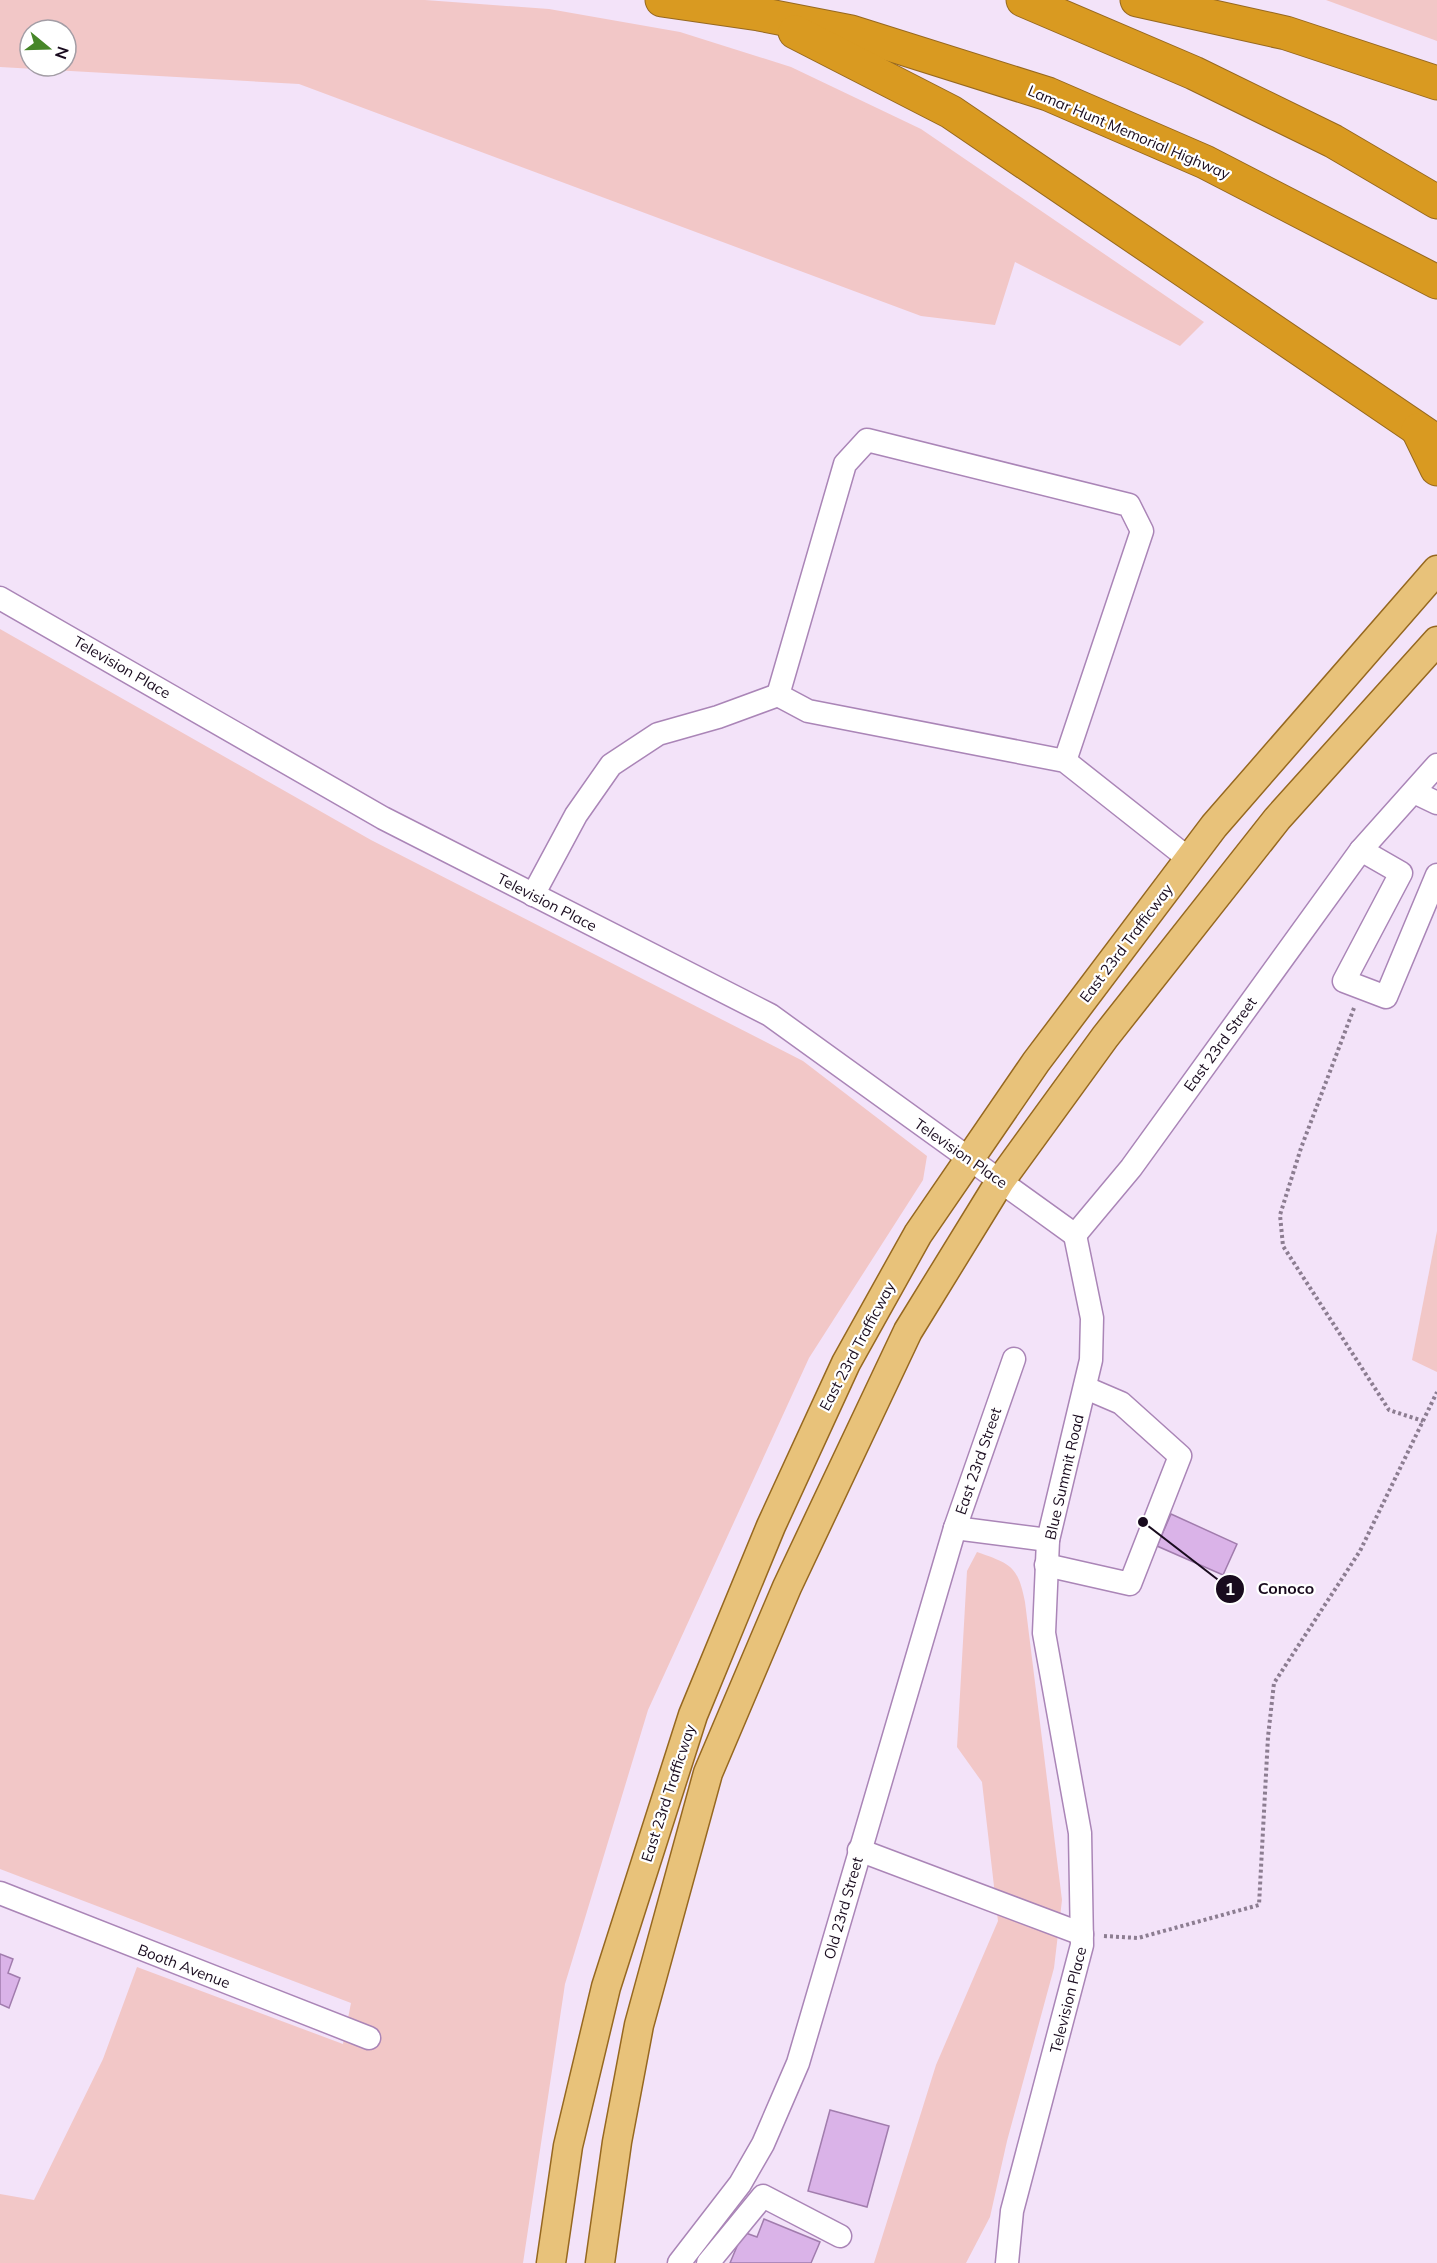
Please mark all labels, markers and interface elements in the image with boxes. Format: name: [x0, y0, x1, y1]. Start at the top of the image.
north arrow: [18, 18, 78, 78]
text: N: [51, 44, 74, 62]
street label: Lamar Hunt Memorial Highway: [1025, 81, 1233, 183]
street label: Television Place: [70, 631, 174, 703]
street label: Television Place: [494, 869, 600, 935]
street label: East 23rd Trafficway: [1075, 880, 1177, 1006]
street label: East 23rd Street: [1179, 993, 1261, 1095]
street label: Television Place: [911, 1114, 1011, 1192]
street label: East 23rd Trafficway: [815, 1278, 899, 1414]
street label: East 23rd Street: [951, 1405, 1005, 1517]
street label: Blue Summit Road: [1040, 1412, 1088, 1542]
callout: Conoco: [1215, 1572, 1326, 1606]
text: 1: [1225, 1577, 1235, 1600]
text: Conoco: [1258, 1578, 1314, 1598]
street label: East 23rd Trafficway: [637, 1722, 699, 1864]
street label: Old 23rd Street: [819, 1855, 867, 1961]
street label: Booth Avenue: [135, 1940, 233, 1992]
street label: Television Place: [1046, 1945, 1090, 2055]

